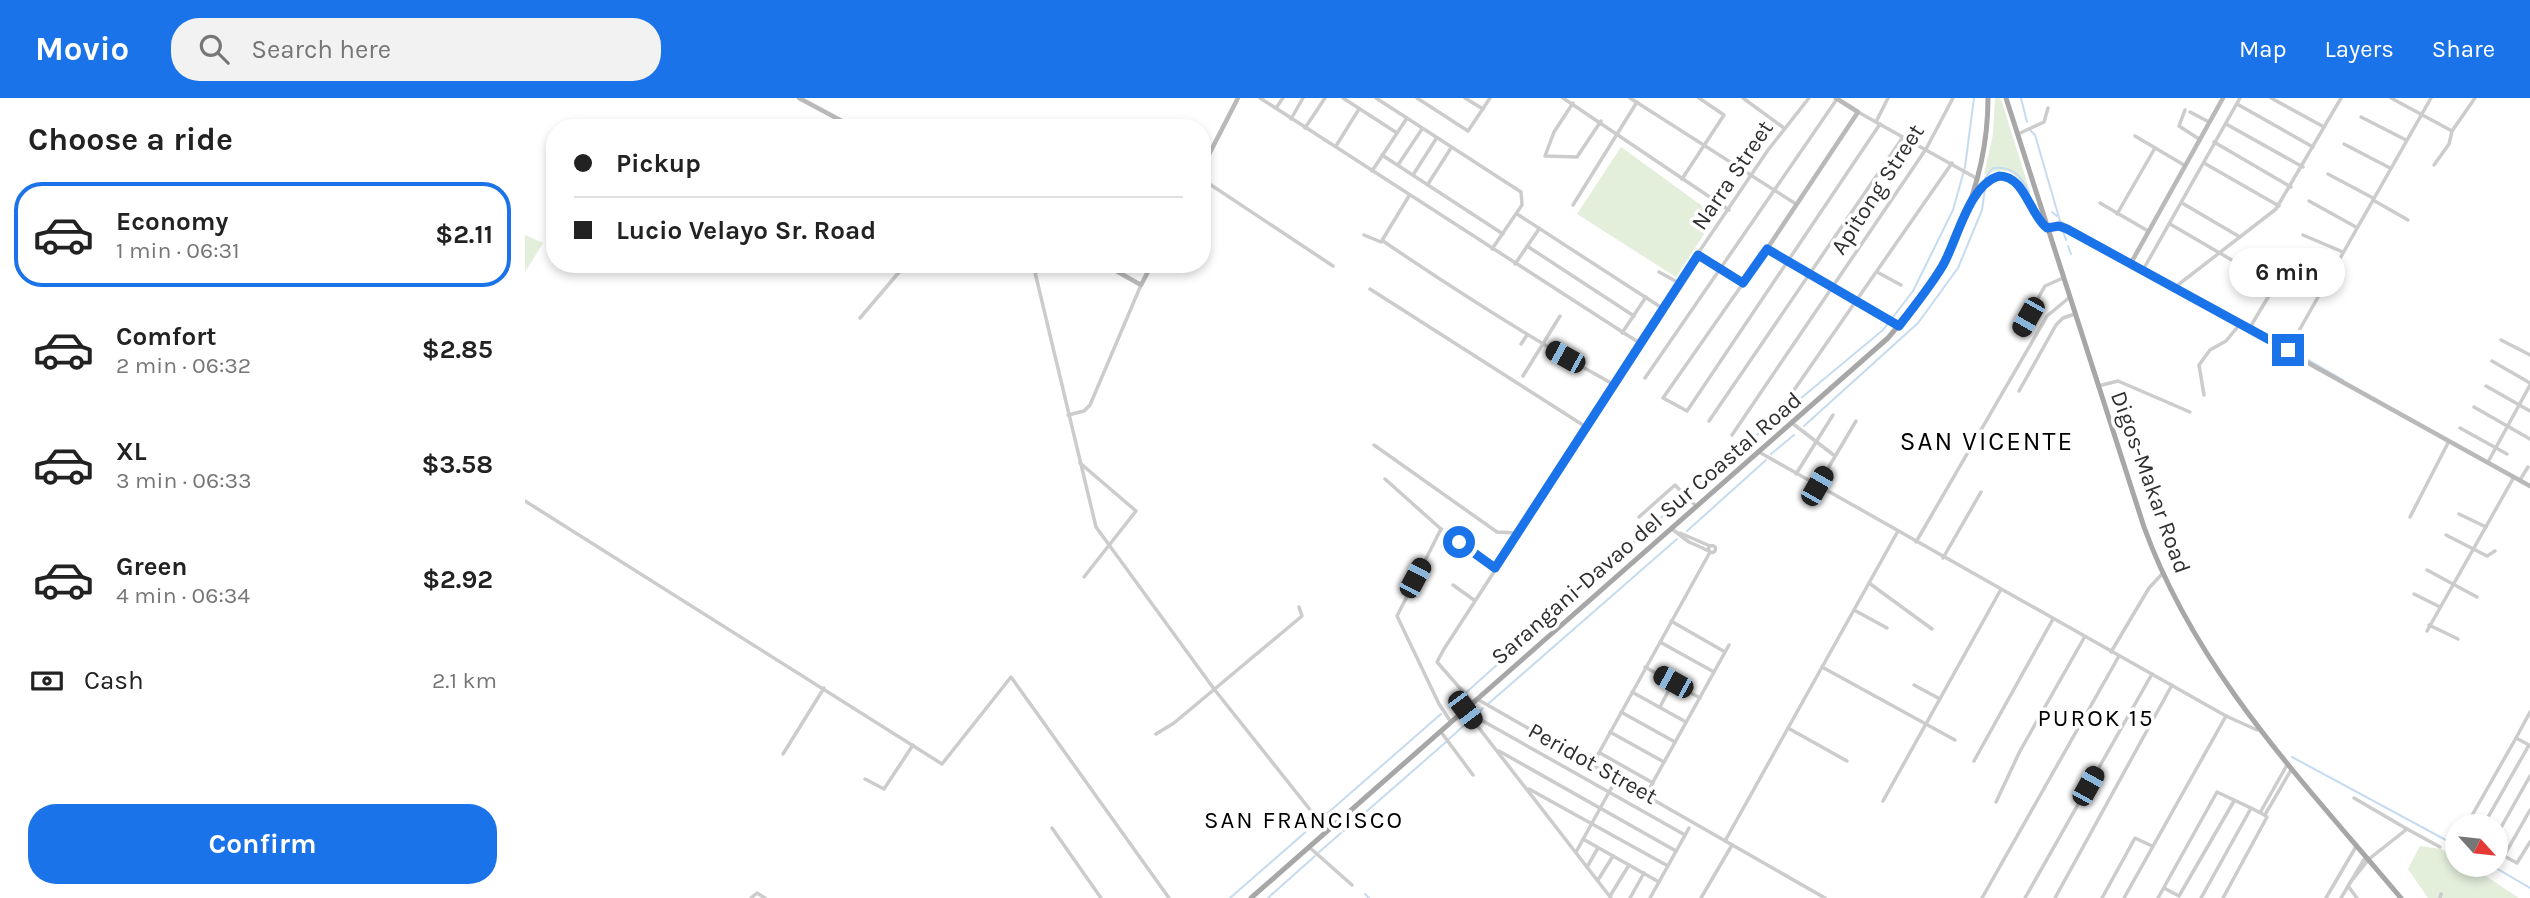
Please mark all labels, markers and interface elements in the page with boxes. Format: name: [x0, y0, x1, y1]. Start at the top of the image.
search box: [171, 18, 661, 81]
text: Movio: [35, 30, 129, 68]
icon: search: [195, 30, 233, 68]
text: Search here: [251, 34, 391, 65]
text: Map: [2239, 35, 2287, 63]
text: Layers: [2325, 35, 2394, 63]
text: Share: [2432, 35, 2495, 63]
street label: Narra Street: [1686, 115, 1779, 235]
street label: Apitong Street: [1825, 119, 1930, 260]
text: Choose a ride: [28, 121, 233, 158]
text: Pickup: [616, 148, 701, 179]
icon: car: [32, 203, 95, 266]
text: Economy: [116, 206, 228, 237]
text: Lucio Velayo Sr. Road: [616, 215, 876, 246]
text: $2.11: [435, 219, 493, 250]
text: 1 min · 06:31: [116, 237, 240, 264]
callout: 6 min: [2230, 248, 2346, 298]
text: 6 min: [2255, 259, 2319, 286]
car: [2009, 294, 2048, 340]
icon: car: [32, 318, 95, 381]
text: Comfort: [116, 321, 217, 352]
text: $2.85: [422, 334, 493, 365]
route end: [2272, 334, 2304, 366]
car: [1542, 338, 1589, 376]
text: 2 min · 06:32: [116, 352, 251, 379]
street label: Sarangani-Davao del Sur Coastal Road: [1486, 386, 1807, 671]
street label: Digos-Makar Road: [2105, 387, 2196, 577]
district label: SAN VICENTE: [1900, 426, 2074, 457]
icon: car: [32, 433, 95, 496]
text: XL: [116, 436, 147, 467]
text: $3.58: [421, 449, 493, 480]
car: [1798, 463, 1837, 509]
text: 3 min · 06:33: [116, 467, 252, 494]
route start: [1443, 526, 1475, 558]
icon: car: [32, 548, 95, 611]
text: Green: [116, 551, 188, 582]
car: [1396, 555, 1435, 601]
text: $2.92: [422, 564, 493, 595]
text: 4 min · 06:34: [116, 582, 250, 609]
icon: cash: [28, 662, 66, 700]
car: [1650, 663, 1697, 701]
text: Cash: [84, 665, 144, 696]
text: 2.1 km: [432, 667, 497, 694]
car: [1444, 687, 1487, 733]
district label: PUROK 15: [2038, 704, 2154, 732]
street label: Peridot Street: [1524, 717, 1662, 810]
car: [2069, 763, 2108, 809]
button: Confirm: [28, 804, 497, 884]
district label: SAN FRANCISCO: [1204, 806, 1404, 834]
north arrow: [2445, 814, 2508, 877]
map controls: [2445, 814, 2508, 877]

